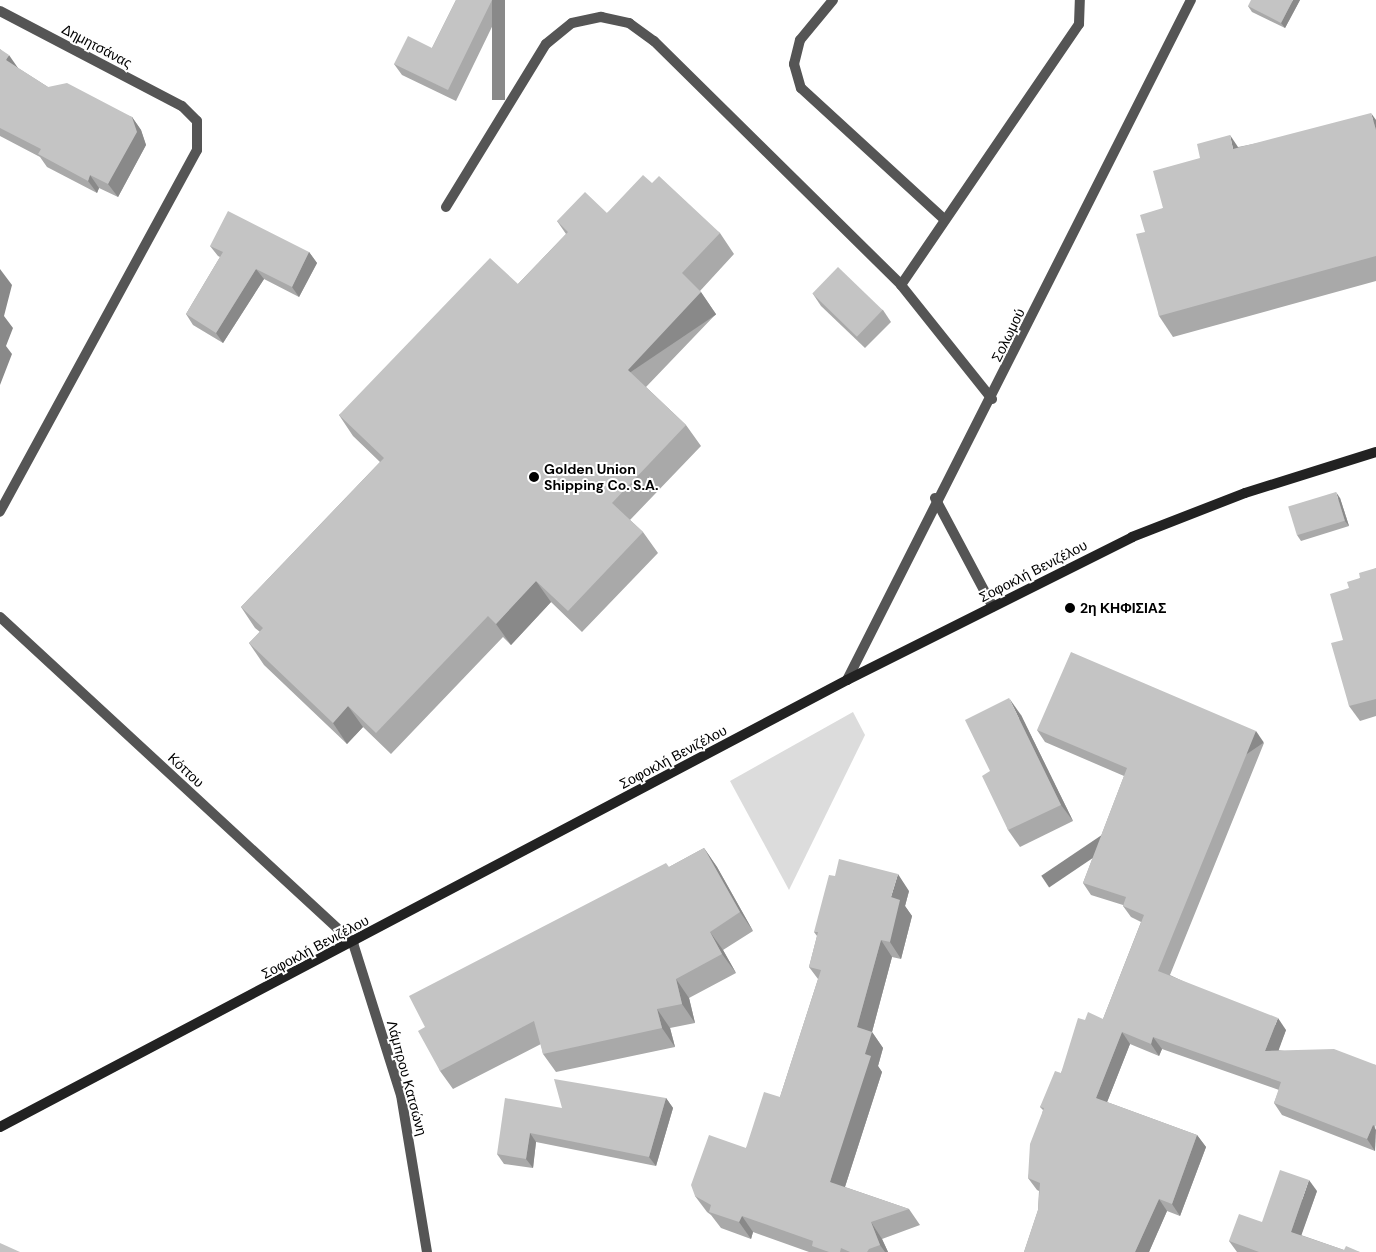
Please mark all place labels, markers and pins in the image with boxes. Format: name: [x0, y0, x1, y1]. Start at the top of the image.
place label: Golden Union Shipping Co. S.A.: [544, 461, 659, 494]
marker: Golden Union Shipping Co. S.A.: [528, 471, 540, 483]
place label: 2η ΚΗΦΙΣΙΑΣ: [1080, 600, 1166, 616]
marker: 2η ΚΗΦΙΣΙΑΣ: [1064, 602, 1076, 614]

